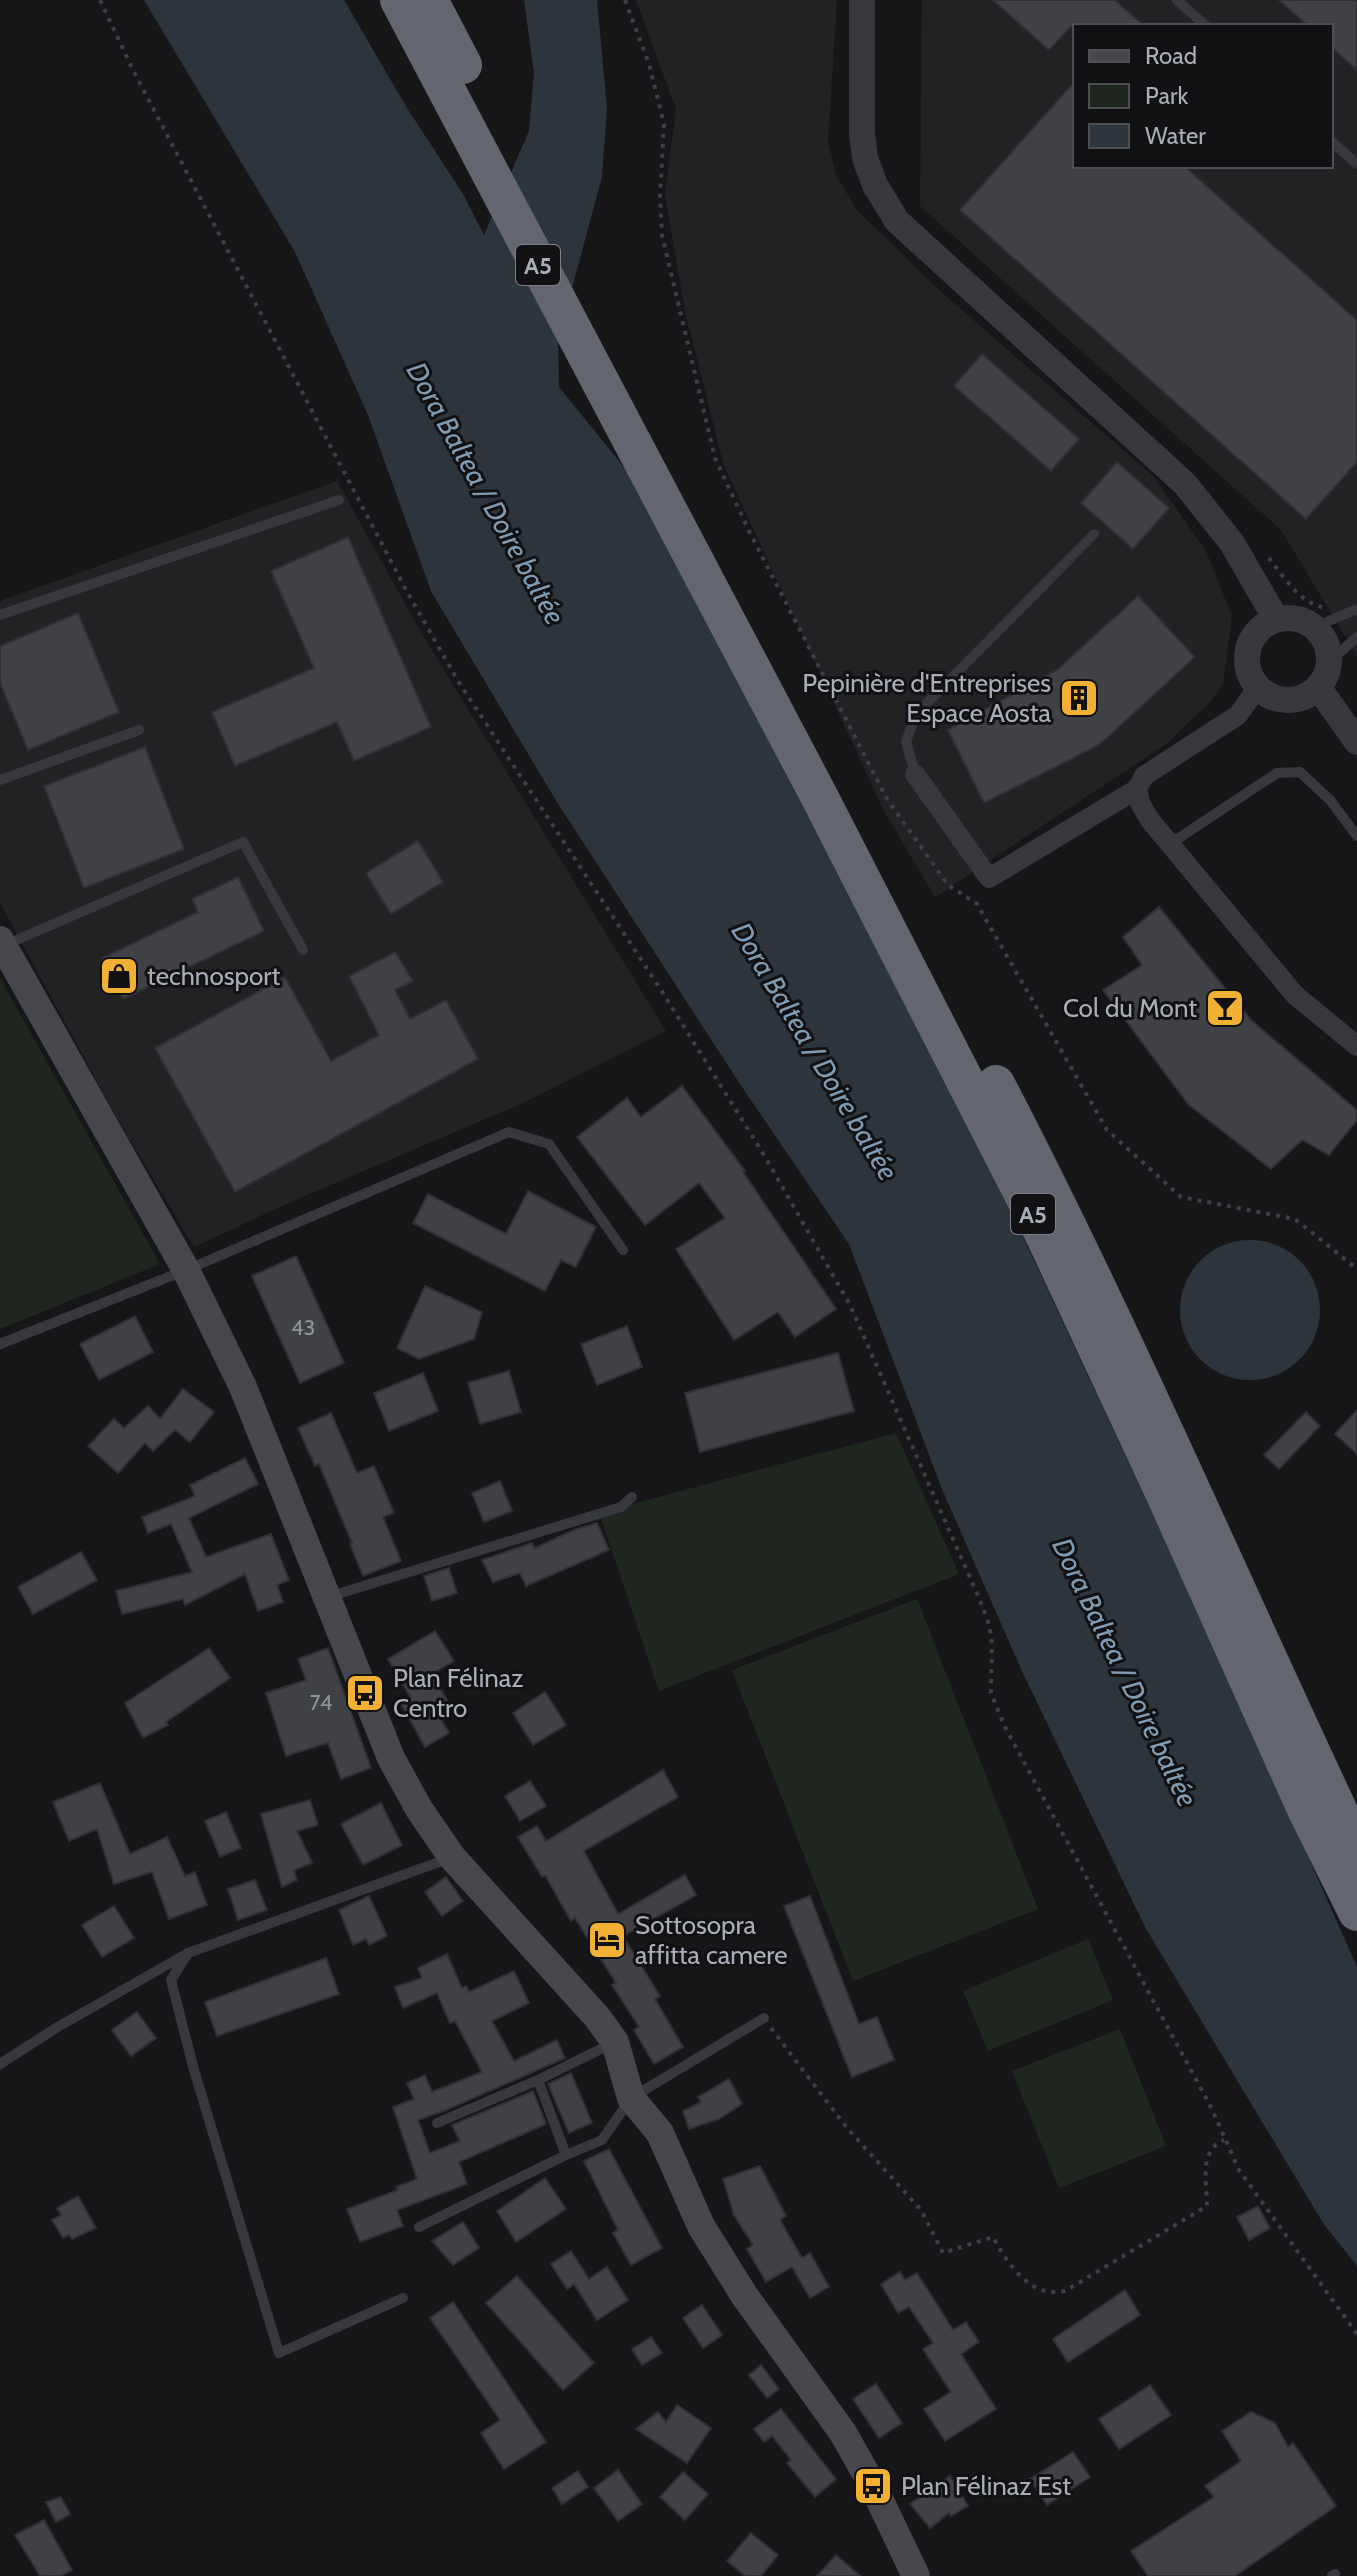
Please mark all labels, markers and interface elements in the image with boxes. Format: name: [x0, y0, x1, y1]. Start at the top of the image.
legend: [1073, 24, 1333, 168]
text: Road: [1145, 41, 1197, 70]
text: Park: [1145, 81, 1188, 110]
text: Water: [1145, 121, 1206, 150]
road number: A5: [516, 245, 560, 285]
water label: Dora Baltea / Doire baltée: [400, 356, 572, 630]
place label: Pepinière d'Entreprises Espace Aosta: [802, 667, 1052, 729]
building icon: Pepinière d'Entreprises Espace Aosta: [1058, 677, 1100, 719]
water label: Dora Baltea / Doire baltée: [725, 916, 906, 1186]
shop icon: technosport: [98, 955, 140, 997]
place label: technosport: [147, 960, 280, 992]
bar icon: Col du Mont: [1204, 987, 1246, 1029]
place label: Col du Mont: [1063, 992, 1197, 1024]
road number: A5: [1011, 1194, 1055, 1234]
house number: 43: [291, 1314, 315, 1341]
water label: Dora Baltea / Doire baltée: [1045, 1532, 1205, 1812]
place label: Plan Félinaz Centro: [393, 1662, 523, 1724]
bus stop icon: Plan Félinaz Centro: [344, 1672, 386, 1714]
house number: 74: [309, 1689, 333, 1716]
place label: Sottosopra affitta camere: [635, 1909, 788, 1971]
hotel icon: Sottosopra affitta camere: [586, 1919, 628, 1961]
bus stop icon: Plan Félinaz Est: [852, 2465, 894, 2507]
place label: Plan Félinaz Est: [901, 2470, 1071, 2502]

